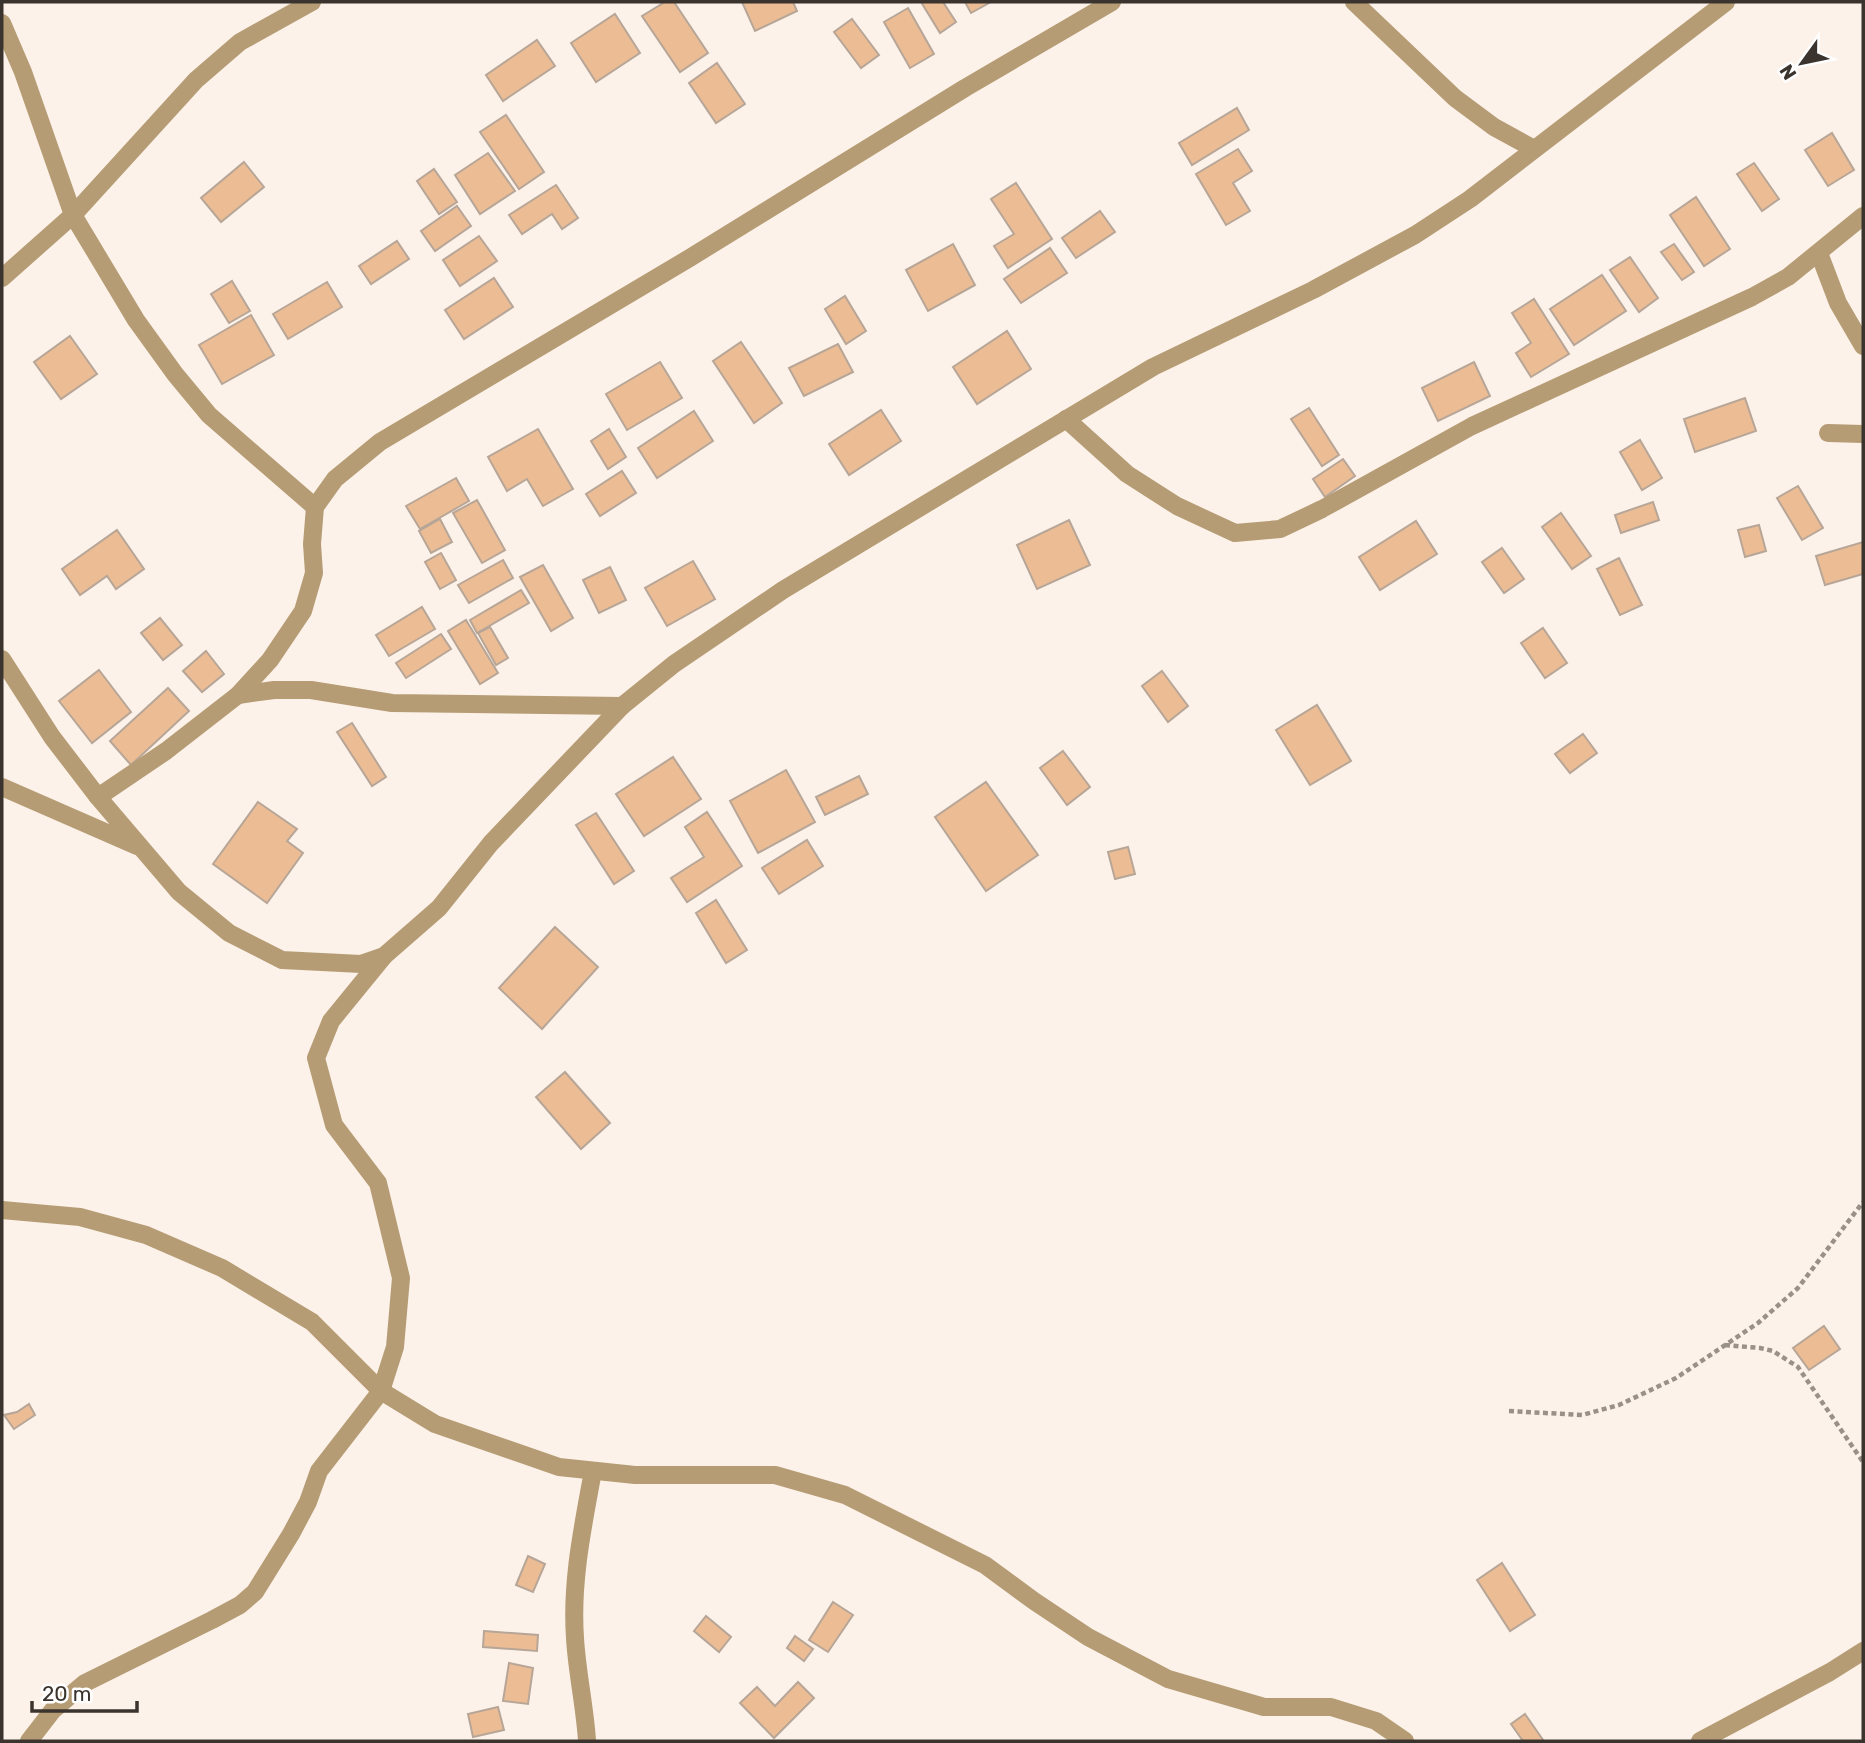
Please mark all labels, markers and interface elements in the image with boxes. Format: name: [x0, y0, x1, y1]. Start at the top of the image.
north arrow: [1767, 28, 1837, 98]
text: N: [1775, 60, 1802, 84]
scale bar: [32, 1670, 136, 1714]
text: 20 m: [42, 1681, 91, 1706]

